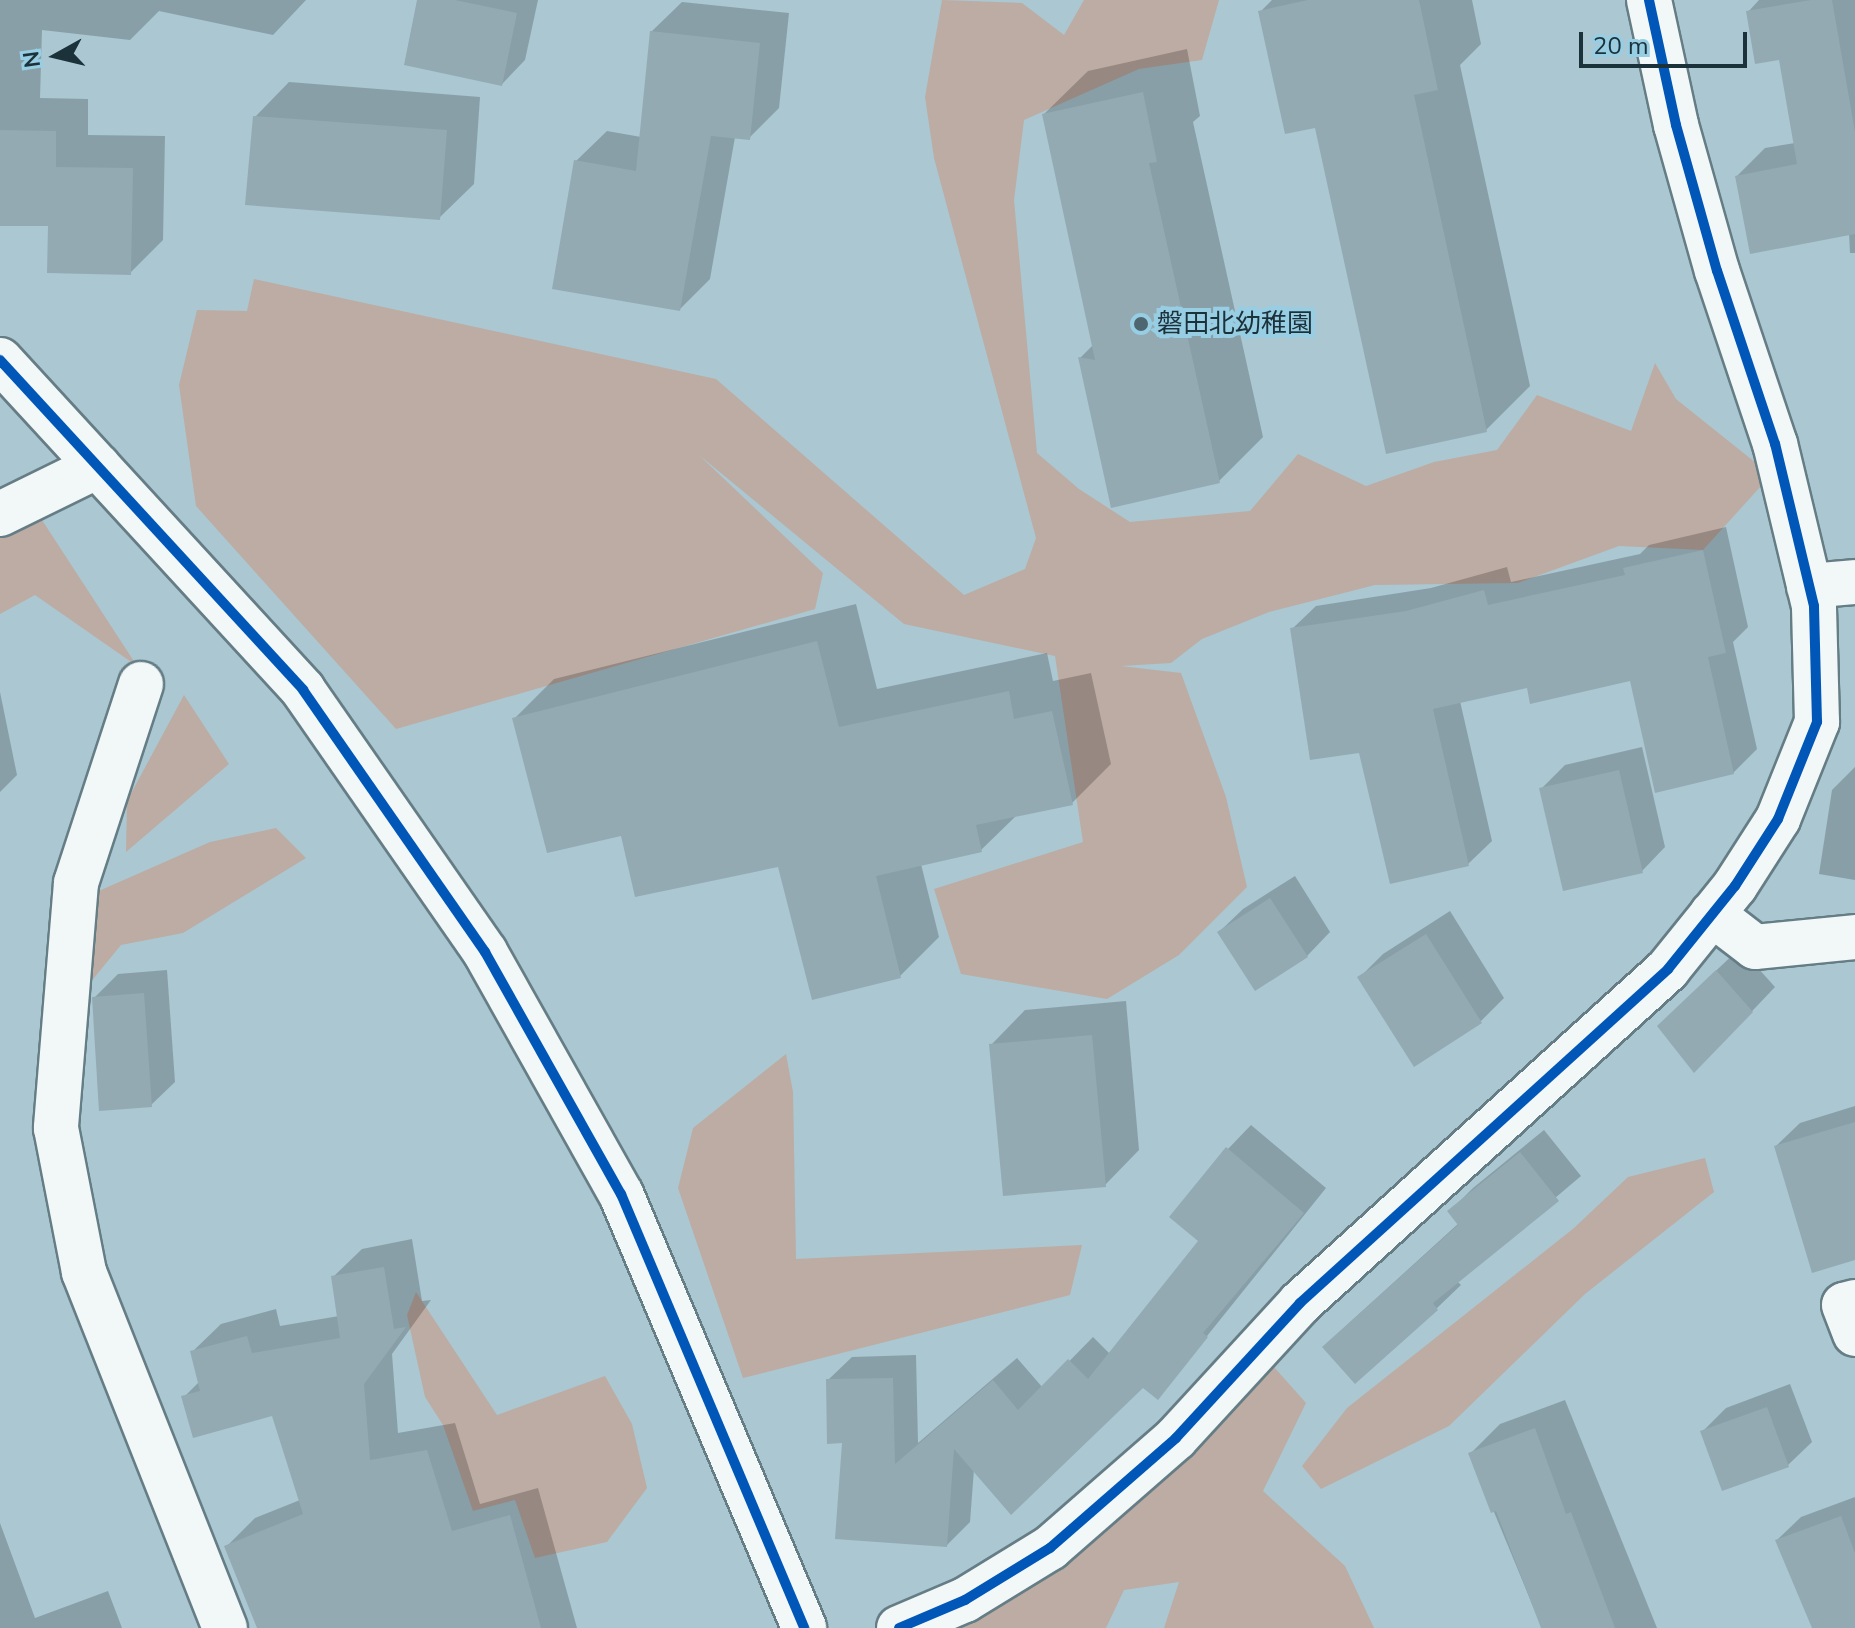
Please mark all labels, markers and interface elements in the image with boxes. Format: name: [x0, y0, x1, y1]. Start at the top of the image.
north arrow: [16, 16, 96, 96]
scale bar: [1583, 16, 1751, 66]
text: 20 m: [1593, 30, 1649, 62]
text: N: [16, 49, 48, 70]
place label: 磐田北幼稚園: [1157, 308, 1313, 340]
marker: 磐田北幼稚園: [1132, 315, 1150, 333]

